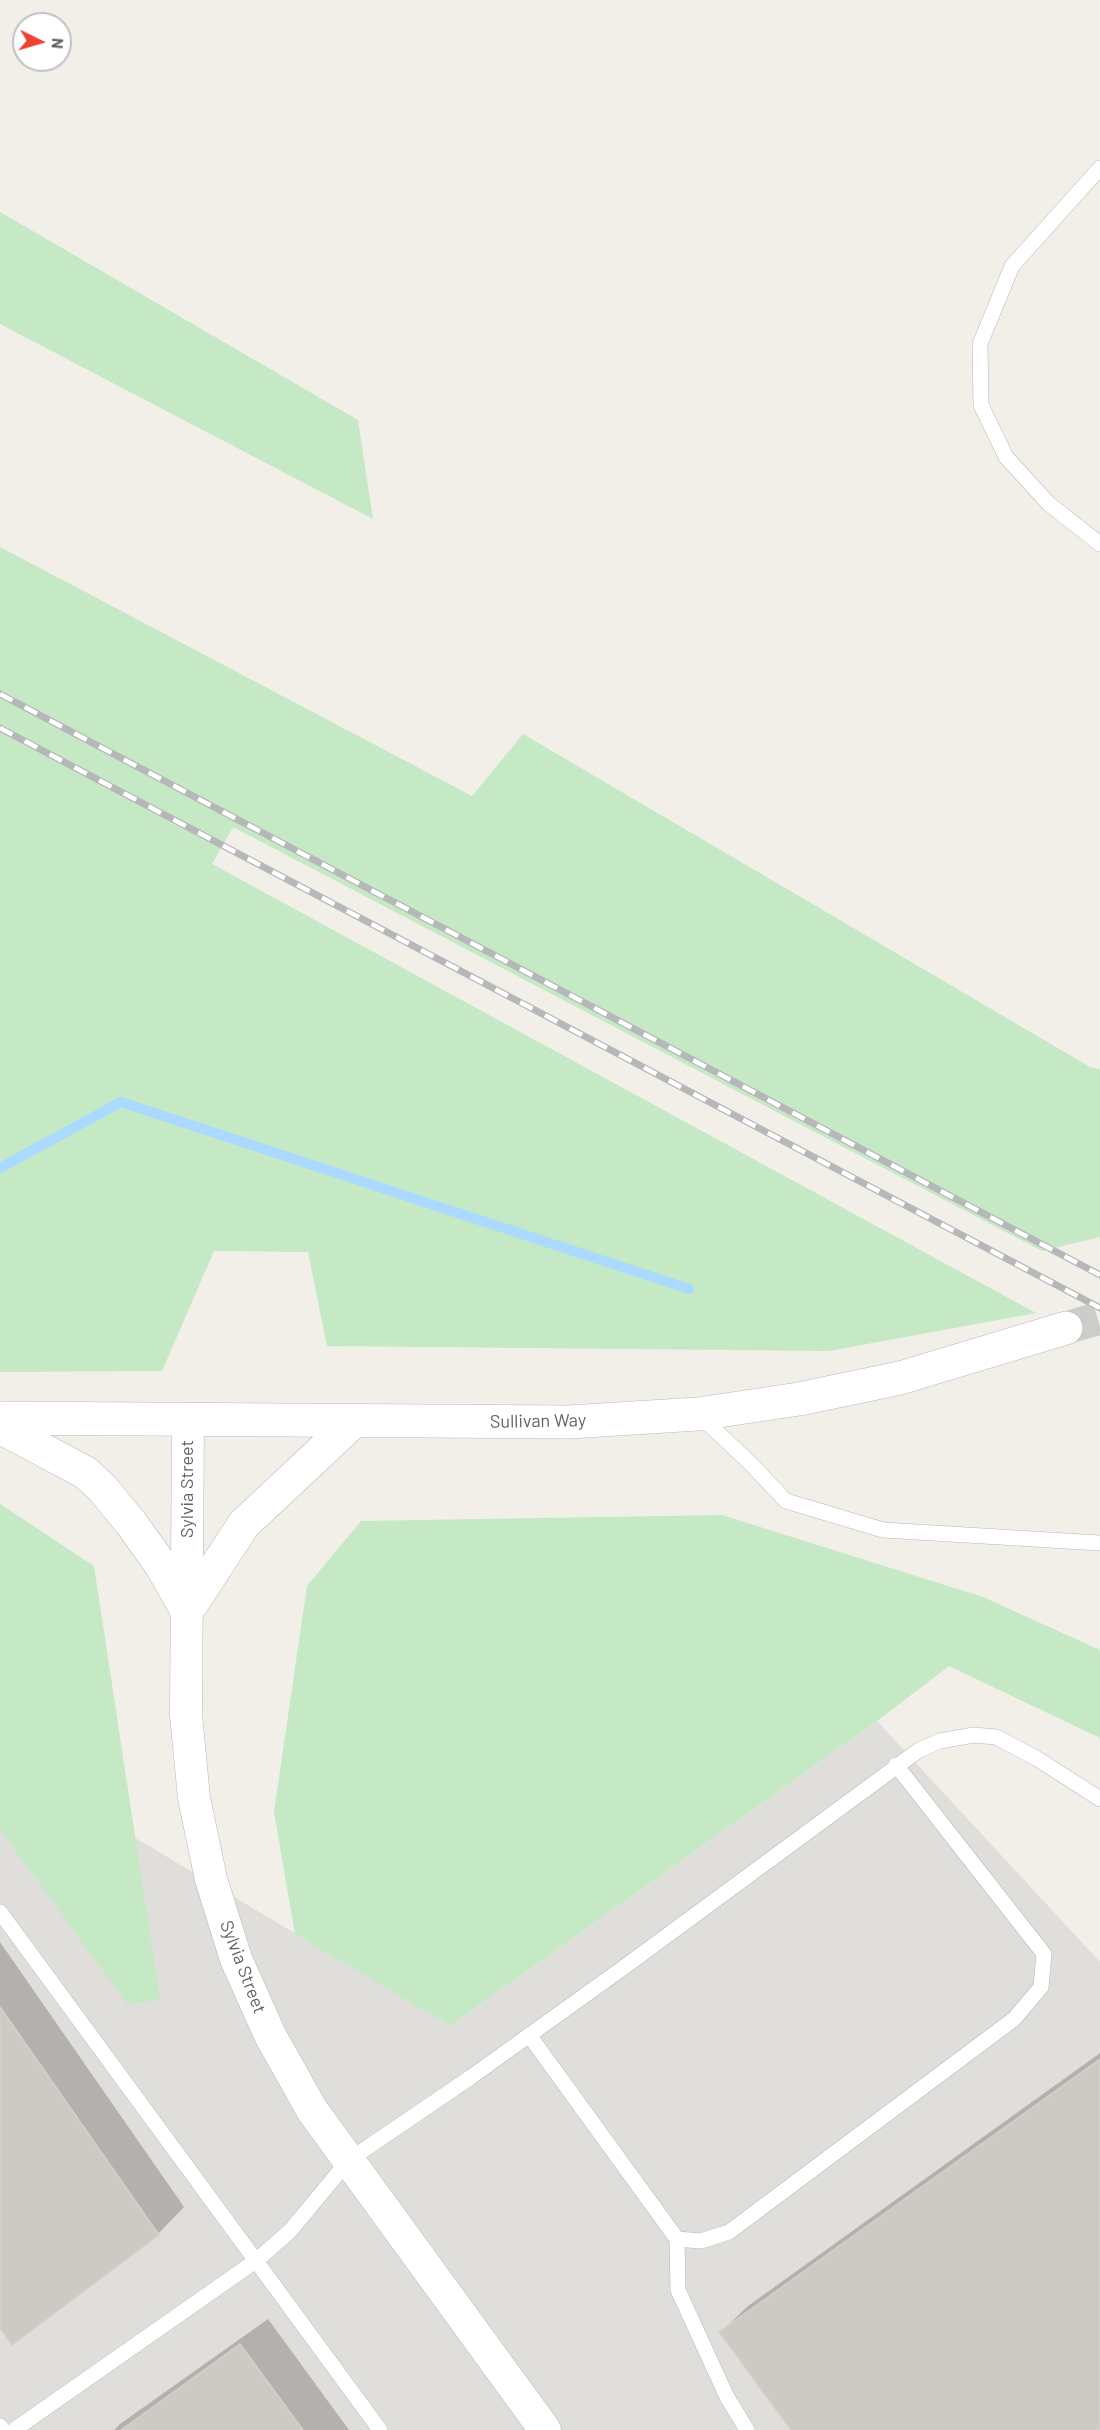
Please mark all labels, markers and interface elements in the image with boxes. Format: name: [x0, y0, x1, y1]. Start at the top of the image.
north arrow: [12, 12, 72, 72]
text: N: [49, 37, 68, 50]
street label: Sullivan Way: [490, 1409, 586, 1433]
street label: Sylvia Street: [176, 1440, 198, 1538]
street label: Sylvia Street: [215, 1917, 271, 2017]

